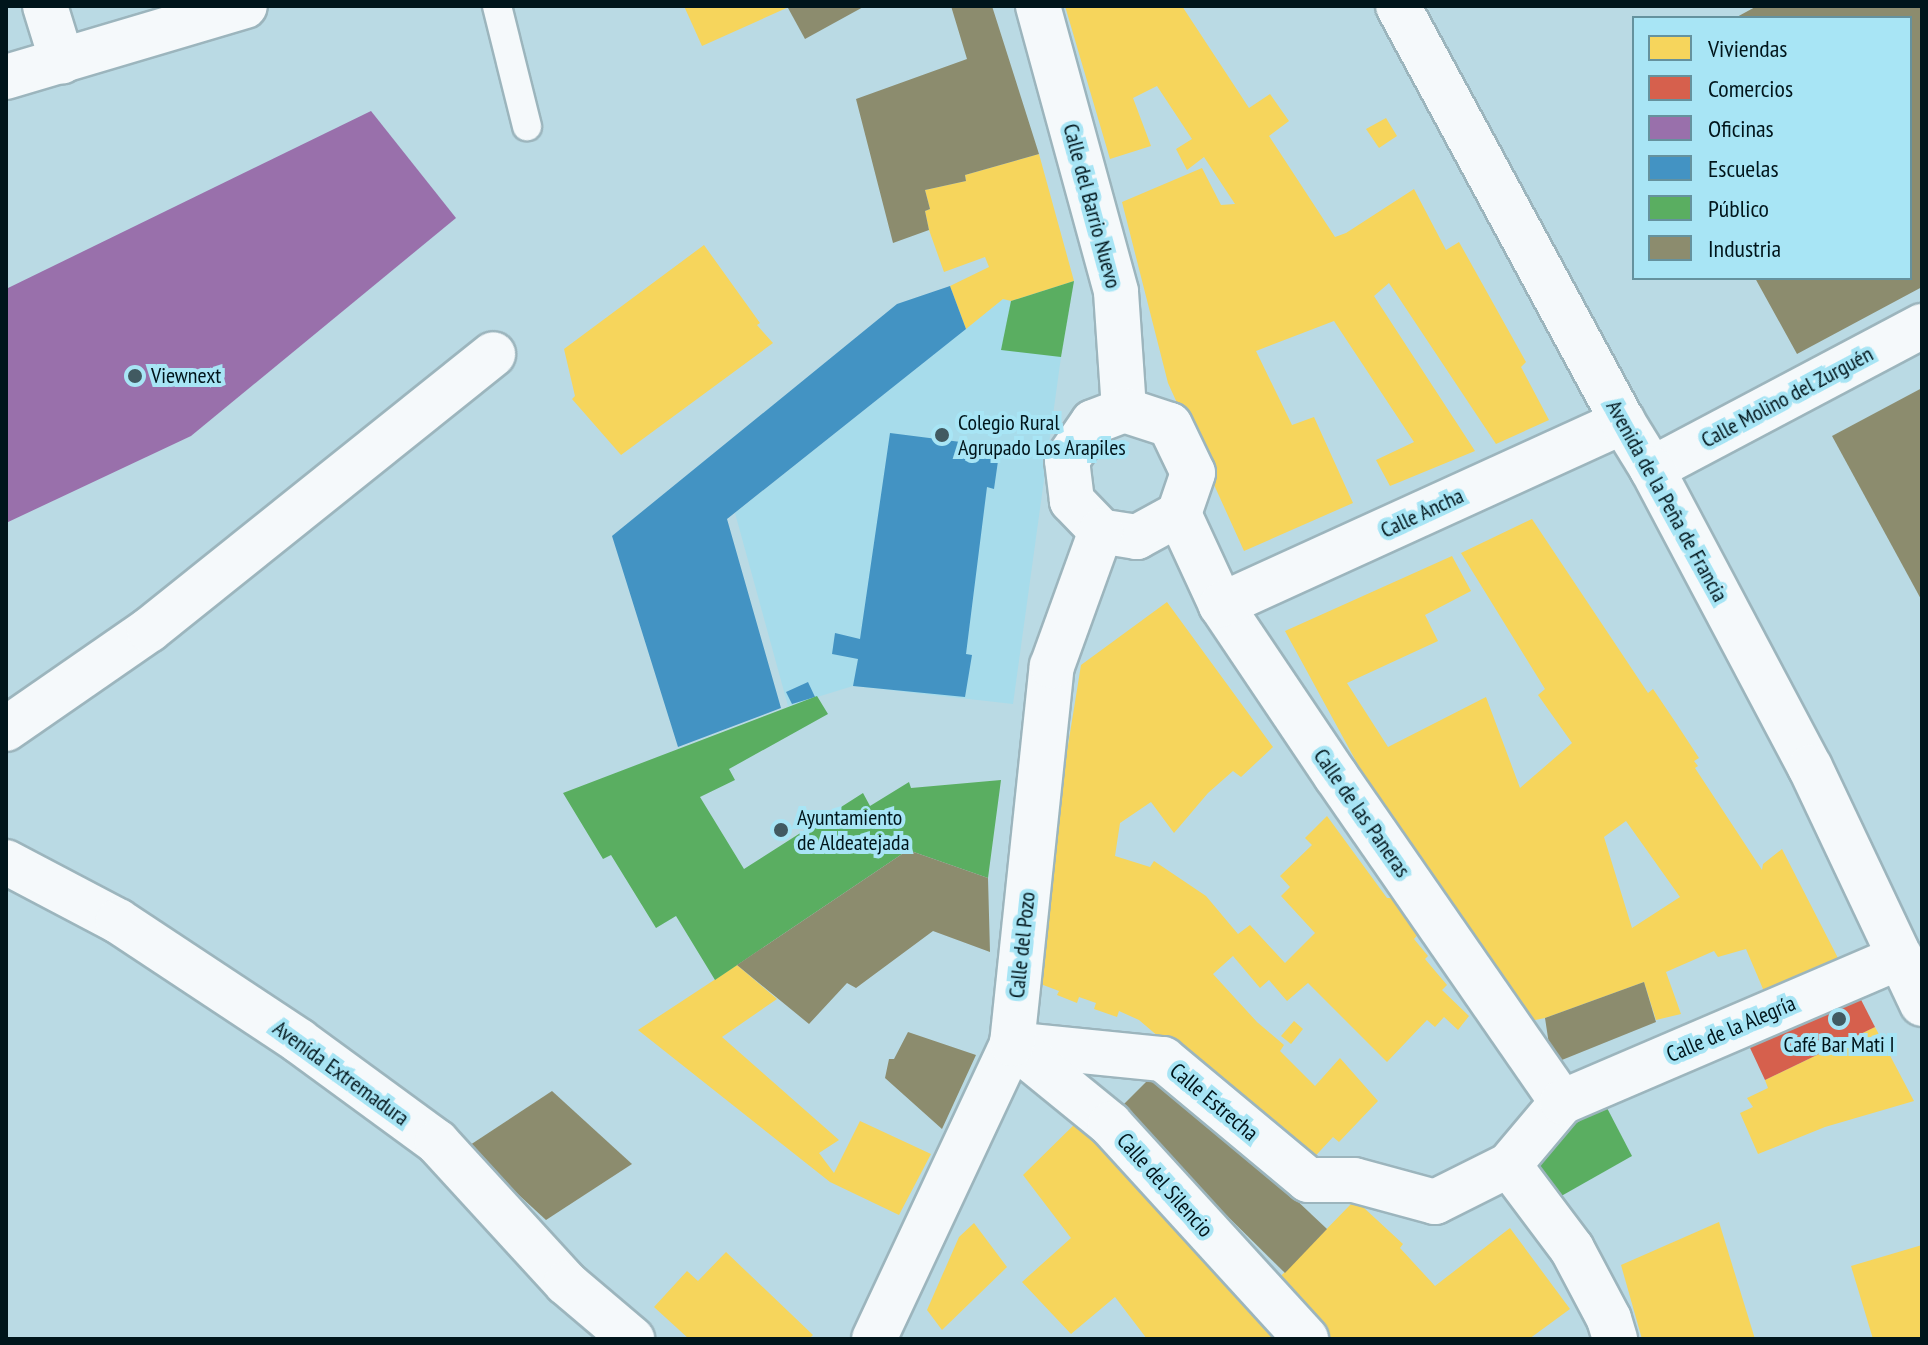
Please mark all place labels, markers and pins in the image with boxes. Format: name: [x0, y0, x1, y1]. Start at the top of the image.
place label: Viewnext: [151, 363, 221, 389]
marker: Viewnext: [126, 367, 144, 385]
place label: Colegio Rural Agrupado Los Arapiles: [958, 409, 1126, 460]
marker: Colegio Rural Agrupado Los Arapiles: [933, 426, 951, 444]
place label: Ayuntamiento de Aldeatejada: [797, 804, 910, 856]
marker: Ayuntamiento de Aldeatejada: [772, 821, 790, 839]
marker: Café Bar Mati I: [1830, 1010, 1848, 1028]
place label: Café Bar Mati I: [1783, 1032, 1895, 1058]

